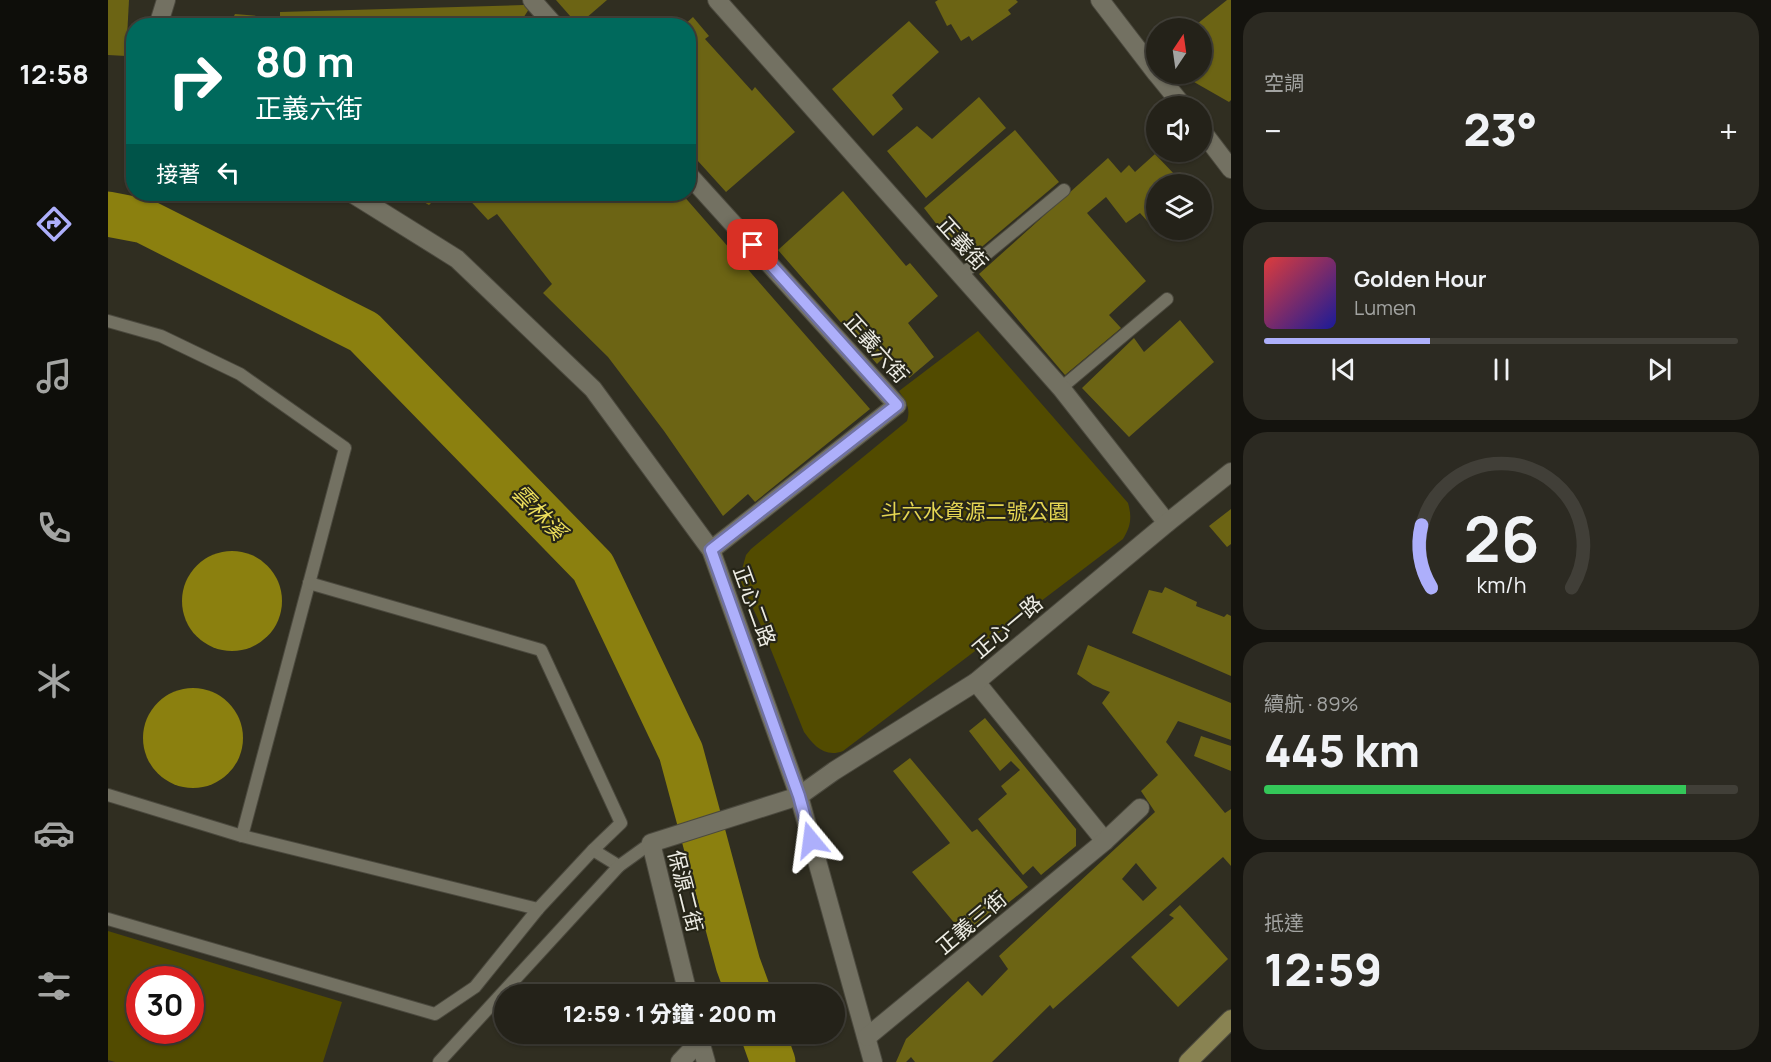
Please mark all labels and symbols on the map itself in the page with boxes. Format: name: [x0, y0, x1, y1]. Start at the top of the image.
north arrow: [1146, 18, 1212, 84]
street label: 正義街: [932, 210, 994, 276]
pin: [727, 219, 778, 270]
street label: 正義六街: [838, 307, 916, 389]
water label: 雲林溪: [505, 478, 575, 548]
park label: 斗六水資源二號公園: [881, 497, 1070, 525]
street label: 正心二路: [727, 562, 783, 650]
street label: 正心一路: [966, 588, 1048, 664]
position arrow: [779, 808, 843, 872]
street label: 保源二街: [662, 847, 710, 935]
street label: 正義三街: [930, 884, 1012, 960]
speed limit sign: 30: [126, 966, 204, 1044]

